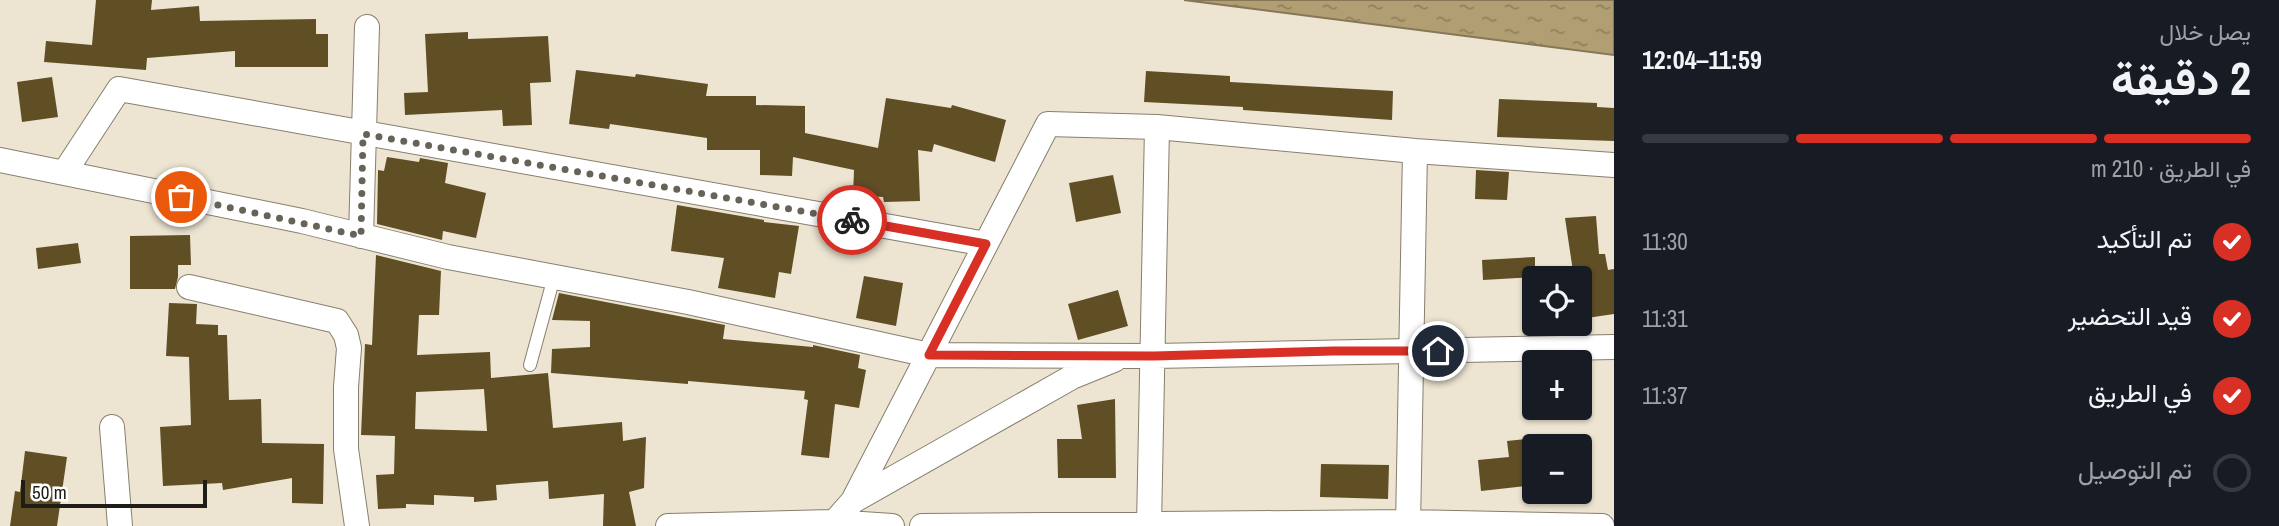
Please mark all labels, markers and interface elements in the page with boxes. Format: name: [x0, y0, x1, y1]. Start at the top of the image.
text: يصل خلال: [2159, 16, 2251, 47]
text: 11:59–12:04: [1642, 42, 1762, 77]
text: 2 دقيقة: [2111, 47, 2251, 109]
text: في الطريق · 210 m: [2091, 153, 2251, 184]
pin: [151, 167, 211, 227]
icon: bag: [162, 178, 200, 216]
courier: [817, 185, 887, 255]
icon: bike: [833, 201, 871, 239]
text: تم التأكيد: [2097, 221, 2192, 256]
icon: check: [2213, 223, 2251, 261]
text: 11:30: [1642, 226, 1688, 257]
map controls: [1522, 266, 1592, 504]
button: locate: [1522, 266, 1592, 336]
text: قيد التحضير: [2068, 298, 2192, 333]
icon: check: [2213, 300, 2251, 338]
text: 11:31: [1642, 303, 1688, 334]
pin: [1408, 321, 1468, 381]
icon: home: [1419, 332, 1457, 370]
button: +: [1522, 350, 1592, 420]
text: في الطريق: [2088, 375, 2192, 410]
icon: check: [2213, 377, 2251, 415]
text: 11:37: [1642, 380, 1688, 411]
button: −: [1522, 434, 1592, 504]
text: تم التوصيل: [2078, 452, 2192, 487]
scale bar: [21, 477, 206, 509]
text: 50 m: [32, 479, 67, 505]

